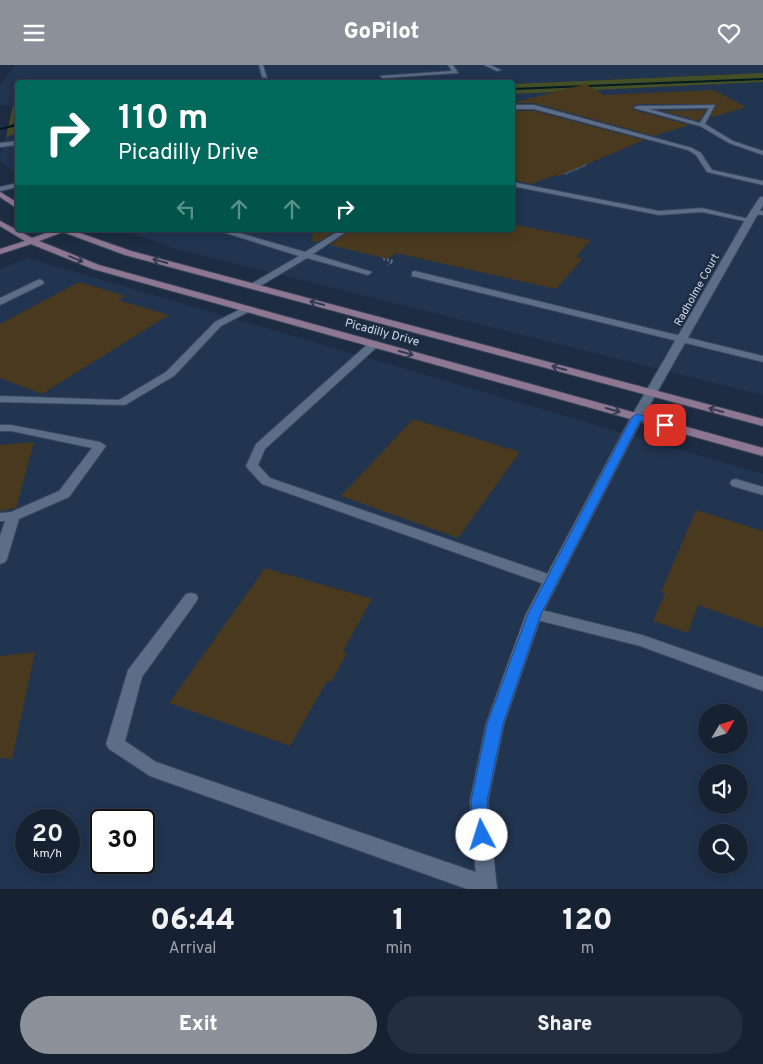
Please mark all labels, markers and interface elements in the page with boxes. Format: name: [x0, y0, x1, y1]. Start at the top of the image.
icon: menu: [20, 19, 48, 47]
text: GoPilot: [344, 19, 419, 46]
icon: heart: [715, 19, 743, 47]
text: 110 m: [118, 97, 208, 141]
icon: right: [35, 100, 100, 165]
text: Picadilly Drive: [118, 140, 259, 167]
icon: left: [172, 195, 200, 223]
icon: ahead: [225, 195, 253, 223]
icon: ahead: [278, 195, 306, 223]
icon: right: [331, 195, 359, 223]
street label: Radholme Court: [671, 251, 723, 329]
one-way arrow: [68, 255, 83, 265]
one-way arrow: [153, 256, 169, 266]
one-way arrow: [310, 298, 326, 308]
street label: Picadilly Drive: [343, 315, 421, 351]
one-way arrow: [398, 349, 414, 358]
one-way arrow: [551, 363, 567, 372]
pin: [644, 404, 686, 446]
one-way arrow: [708, 405, 724, 414]
one-way arrow: [605, 406, 621, 416]
icon: arrive: [651, 411, 679, 439]
north arrow: [698, 704, 748, 754]
map controls: [698, 704, 748, 874]
button: sound: [698, 764, 748, 814]
position arrow: [455, 808, 507, 860]
speed limit sign: 30: [90, 809, 155, 874]
text: 20: [32, 819, 63, 851]
button: search: [698, 824, 748, 874]
text: km/h: [33, 846, 62, 862]
text: 06:44: [150, 903, 235, 940]
text: 1: [393, 903, 405, 940]
text: 120: [562, 903, 613, 940]
text: Arrival: [169, 939, 217, 959]
text: min: [385, 939, 412, 959]
text: m: [581, 939, 594, 959]
button: Exit: [20, 996, 377, 1054]
button: Share: [387, 996, 743, 1054]

